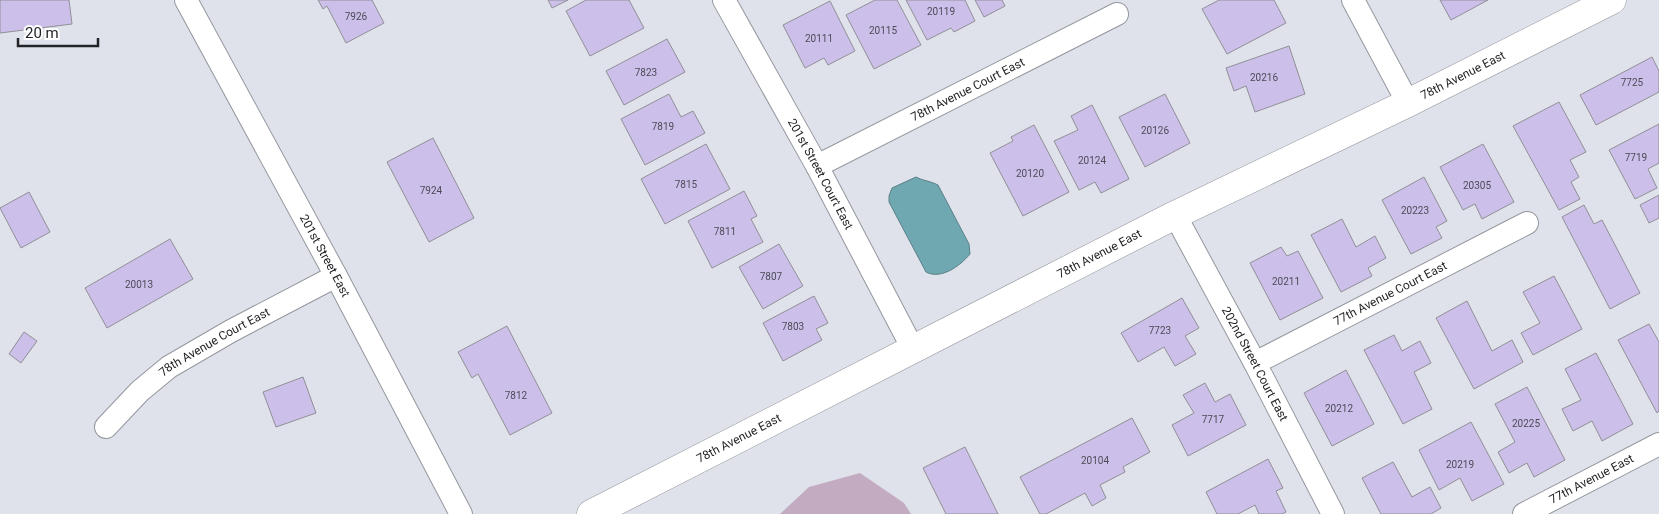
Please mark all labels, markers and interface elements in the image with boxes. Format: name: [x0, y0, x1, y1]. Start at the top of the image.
house number: 20119: [927, 6, 955, 17]
house number: 7926: [345, 11, 368, 22]
scale bar: [18, 15, 98, 47]
text: 20 m: [25, 24, 59, 42]
house number: 20115: [869, 25, 897, 36]
house number: 20111: [805, 33, 833, 44]
street label: 78th Avenue East: [1418, 48, 1507, 103]
street label: 78th Avenue Court East: [909, 55, 1027, 124]
house number: 7823: [635, 67, 657, 78]
house number: 20216: [1250, 72, 1278, 83]
house number: 7725: [1621, 77, 1644, 88]
street label: 201st Street Court East: [785, 116, 856, 232]
house number: 7819: [652, 121, 674, 132]
house number: 20126: [1141, 125, 1169, 136]
house number: 7719: [1625, 152, 1647, 163]
house number: 20124: [1078, 155, 1106, 166]
house number: 20120: [1016, 168, 1044, 179]
house number: 7815: [675, 179, 698, 190]
house number: 20305: [1463, 180, 1491, 191]
house number: 7924: [420, 185, 443, 196]
house number: 20223: [1401, 205, 1429, 216]
street label: 201st Street East: [297, 212, 353, 299]
house number: 7811: [714, 226, 736, 237]
street label: 78th Avenue East: [1055, 226, 1144, 281]
street label: 77th Avenue Court East: [1331, 258, 1449, 328]
house number: 7807: [760, 271, 783, 282]
house number: 20211: [1272, 276, 1300, 287]
house number: 20013: [125, 279, 153, 290]
street label: 202nd Street Court East: [1219, 304, 1291, 424]
street label: 78th Avenue Court East: [156, 305, 272, 379]
house number: 7803: [782, 321, 804, 332]
house number: 7723: [1149, 325, 1171, 336]
house number: 7812: [505, 390, 528, 401]
house number: 20212: [1325, 403, 1353, 414]
street label: 78th Avenue East: [694, 411, 783, 466]
house number: 7717: [1202, 414, 1225, 425]
house number: 20225: [1512, 418, 1540, 429]
street label: 77th Avenue East: [1547, 451, 1636, 507]
house number: 20104: [1081, 455, 1109, 466]
house number: 20219: [1446, 459, 1474, 470]

